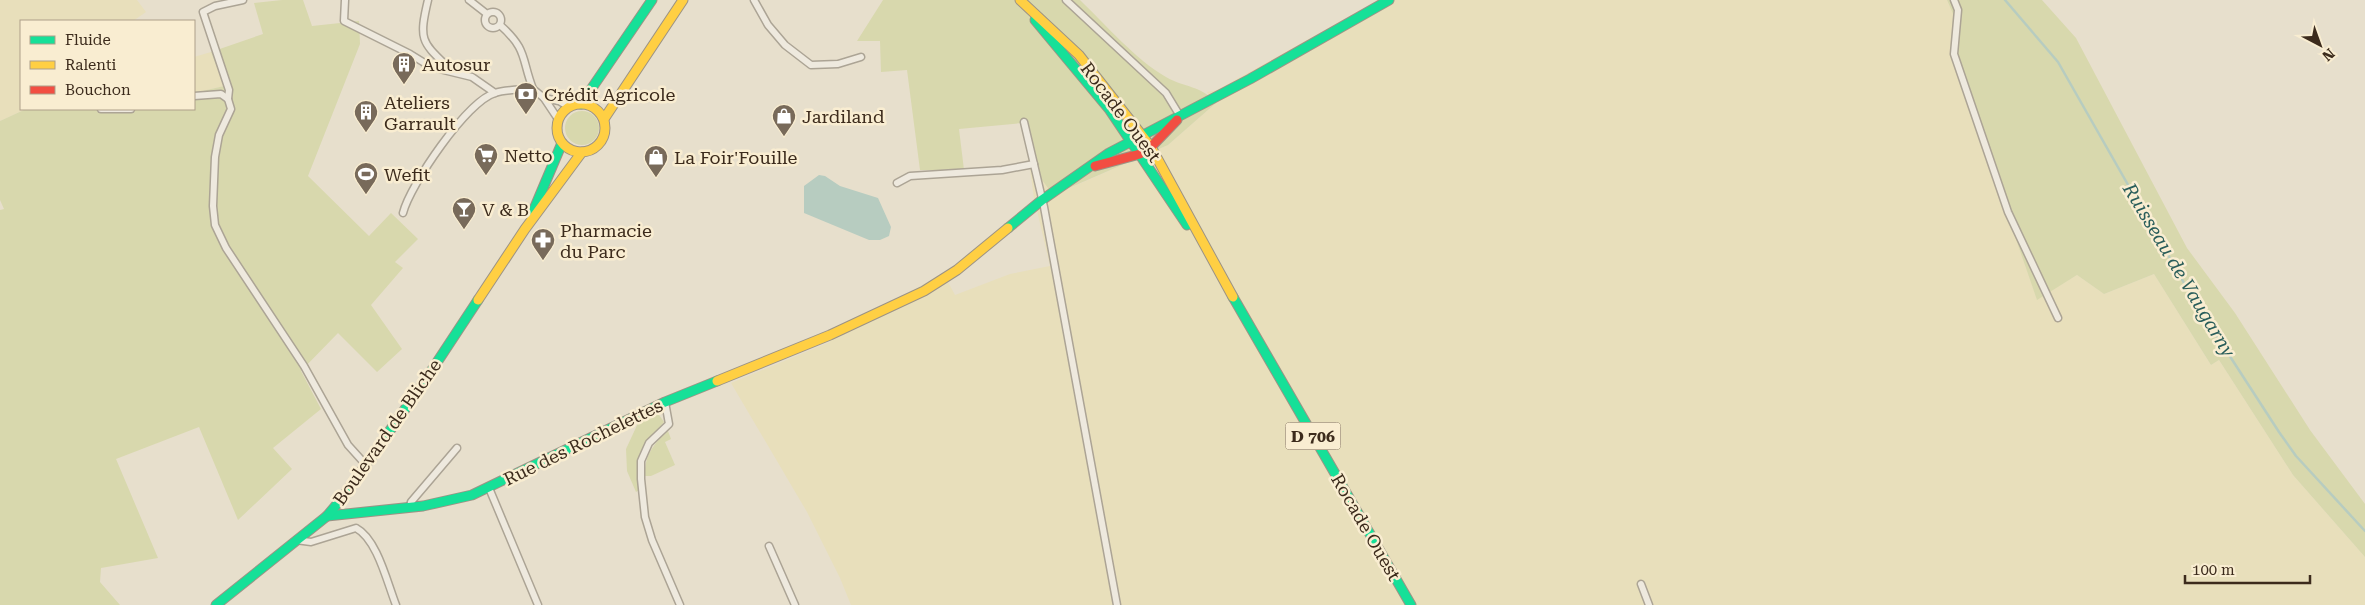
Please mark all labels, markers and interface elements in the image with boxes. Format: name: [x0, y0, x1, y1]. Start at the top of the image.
legend: [20, 20, 195, 110]
north arrow: [2295, 20, 2345, 70]
text: Fluide: [65, 31, 111, 49]
text: N: [2319, 45, 2338, 65]
building icon: Autosur: [391, 51, 417, 85]
place label: Autosur: [422, 54, 490, 75]
text: Ralenti: [65, 56, 117, 74]
street label: Rocade Ouest: [1077, 58, 1166, 166]
text: Bouchon: [65, 81, 131, 99]
bank icon: Crédit Agricole: [513, 81, 539, 115]
place label: Crédit Agricole: [544, 84, 676, 105]
place label: Ateliers Garrault: [384, 92, 456, 134]
building icon: Ateliers Garrault: [353, 99, 379, 133]
shop icon: Jardiland: [771, 103, 797, 137]
place label: Jardiland: [802, 106, 885, 127]
supermarket icon: Netto: [473, 142, 499, 176]
shop icon: La Foir'Fouille: [643, 144, 669, 178]
place label: Netto: [504, 145, 553, 166]
place label: La Foir'Fouille: [674, 147, 798, 168]
sports icon: Wefit: [353, 161, 379, 195]
place label: Wefit: [384, 164, 430, 185]
water label: Ruisseau de Vaugarny: [2117, 178, 2240, 361]
bar icon: V & B: [451, 196, 477, 230]
place label: V & B: [482, 199, 529, 220]
place label: Pharmacie du Parc: [560, 220, 652, 262]
pharmacy icon: Pharmacie du Parc: [530, 227, 556, 261]
street label: Boulevard de Bliche: [329, 355, 445, 509]
street label: Rue des Rochelettes: [500, 394, 666, 490]
road number: D 706: [1286, 422, 1340, 450]
street label: Rocade Ouest: [1327, 470, 1405, 584]
scale bar: [2185, 552, 2310, 584]
text: 100 m: [2192, 561, 2235, 579]

